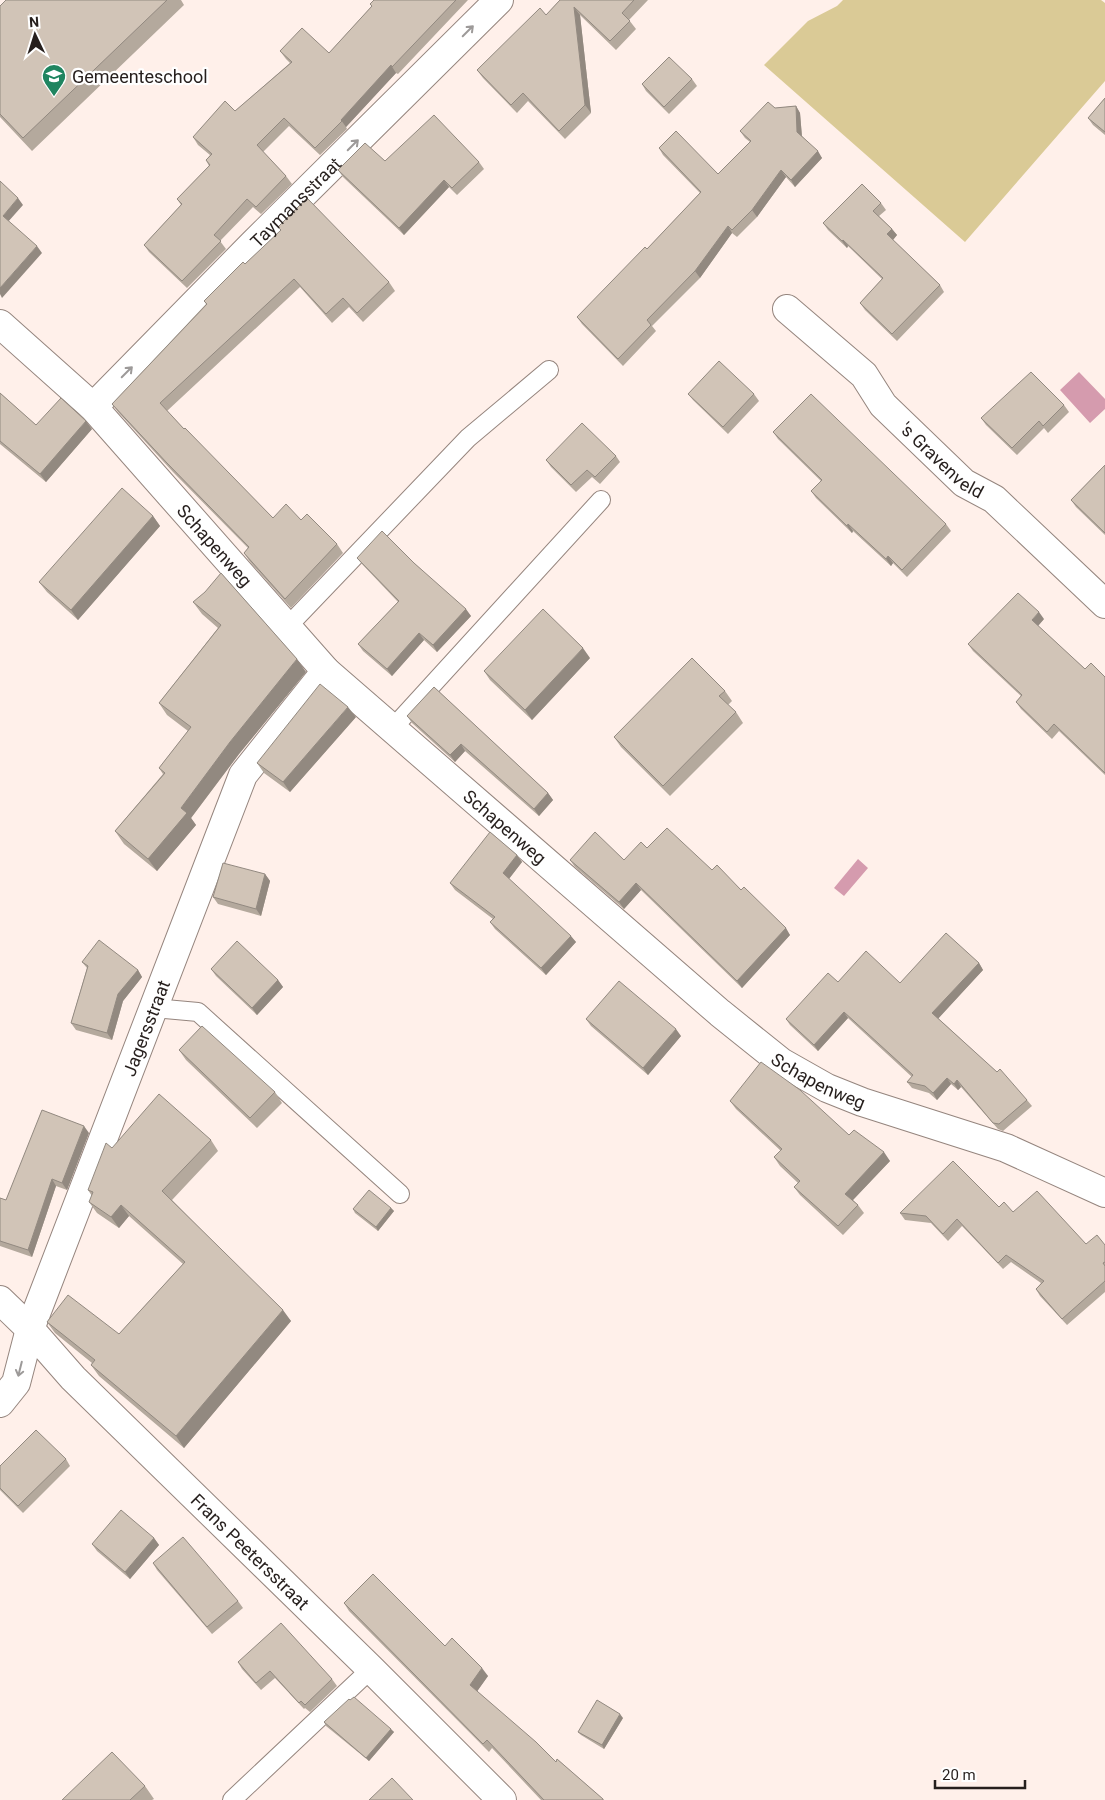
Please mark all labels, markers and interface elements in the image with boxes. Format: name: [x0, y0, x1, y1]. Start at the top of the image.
north arrow: [10, 10, 60, 60]
text: N: [29, 14, 40, 30]
one-way arrow: [462, 25, 475, 37]
school or university icon: Gemeenteschool: [41, 63, 67, 97]
place label: Gemeenteschool: [72, 66, 208, 87]
one-way arrow: [347, 139, 359, 151]
street label: Taymansstraat: [246, 153, 345, 251]
one-way arrow: [121, 365, 133, 378]
street label: 's Gravenveld: [896, 417, 987, 502]
street label: Schapenweg: [173, 500, 257, 591]
street label: Schapenweg: [460, 785, 551, 868]
street label: Jagersstraat: [118, 977, 174, 1079]
street label: Schapenweg: [767, 1048, 869, 1113]
one-way arrow: [14, 1360, 24, 1376]
street label: Frans Peetersstraat: [187, 1489, 314, 1614]
scale bar: [935, 1758, 1025, 1790]
text: 20 m: [942, 1766, 976, 1784]

